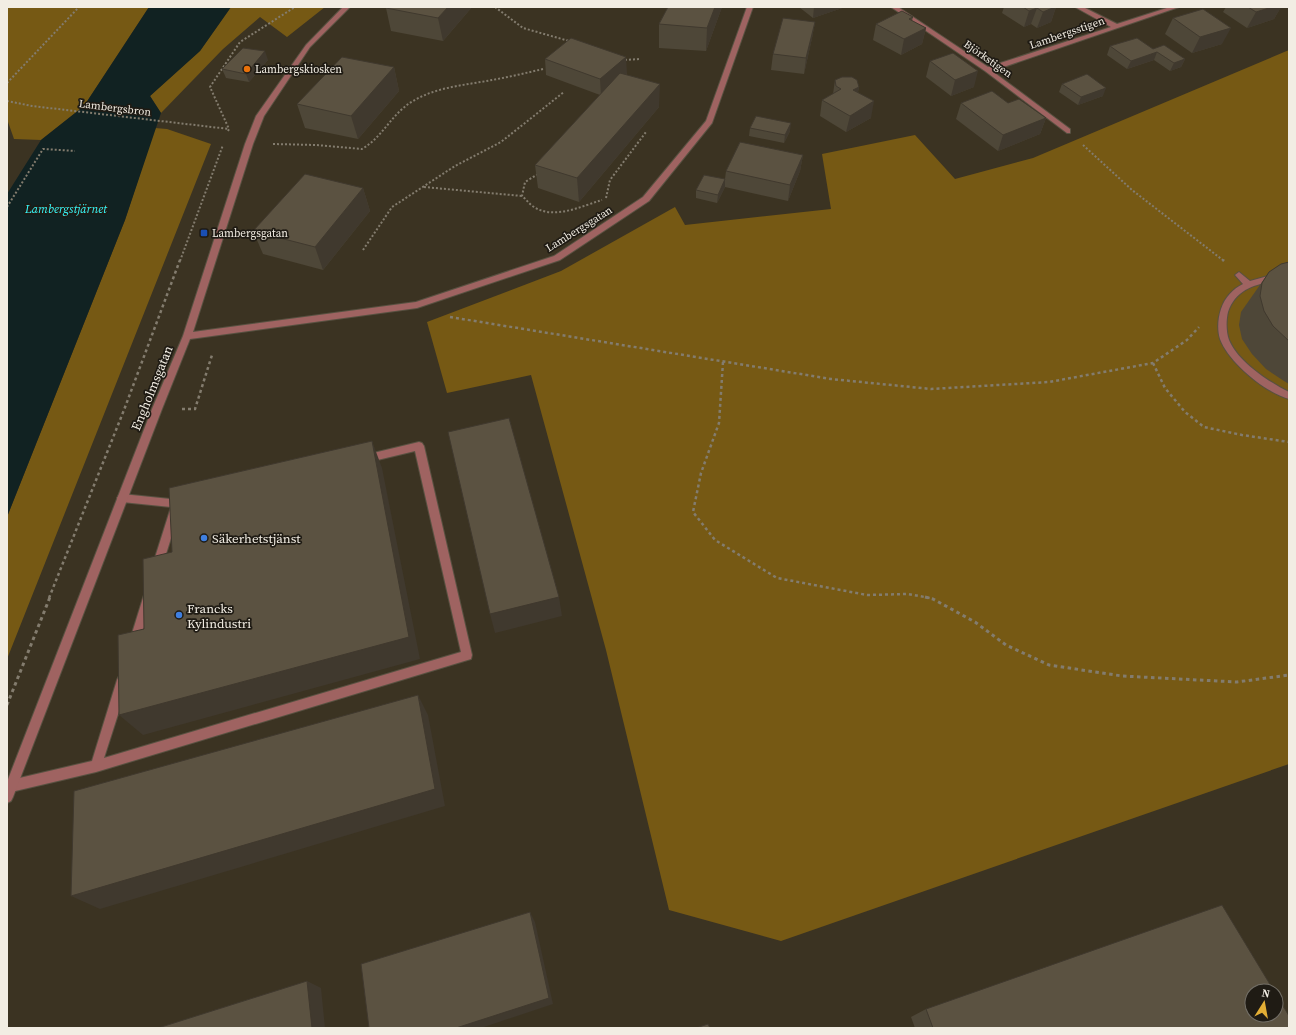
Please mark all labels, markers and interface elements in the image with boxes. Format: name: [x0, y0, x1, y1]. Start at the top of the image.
street label: Lambergsstigen: [1027, 13, 1107, 53]
street label: Björkstigen: [961, 37, 1015, 81]
place label: Lambergskiosken: [255, 62, 342, 77]
marker: Lambergskiosken: [242, 64, 252, 74]
street label: Lambergsbron: [78, 96, 152, 120]
water label: Lambergstjärnet: [24, 201, 108, 217]
street label: Lambergsgatan: [543, 202, 615, 255]
place label: Lambergsgatan: [212, 226, 288, 241]
marker: Lambergsgatan: [199, 228, 209, 238]
street label: Engholmsgatan: [127, 343, 177, 433]
place label: Säkerhetstjänst: [212, 530, 301, 547]
marker: Säkerhetstjänst: [199, 533, 209, 543]
place label: Francks Kylindustri: [187, 600, 251, 632]
marker: Francks Kylindustri: [174, 610, 184, 620]
north arrow: [1244, 983, 1284, 1023]
text: N: [1260, 986, 1271, 1002]

